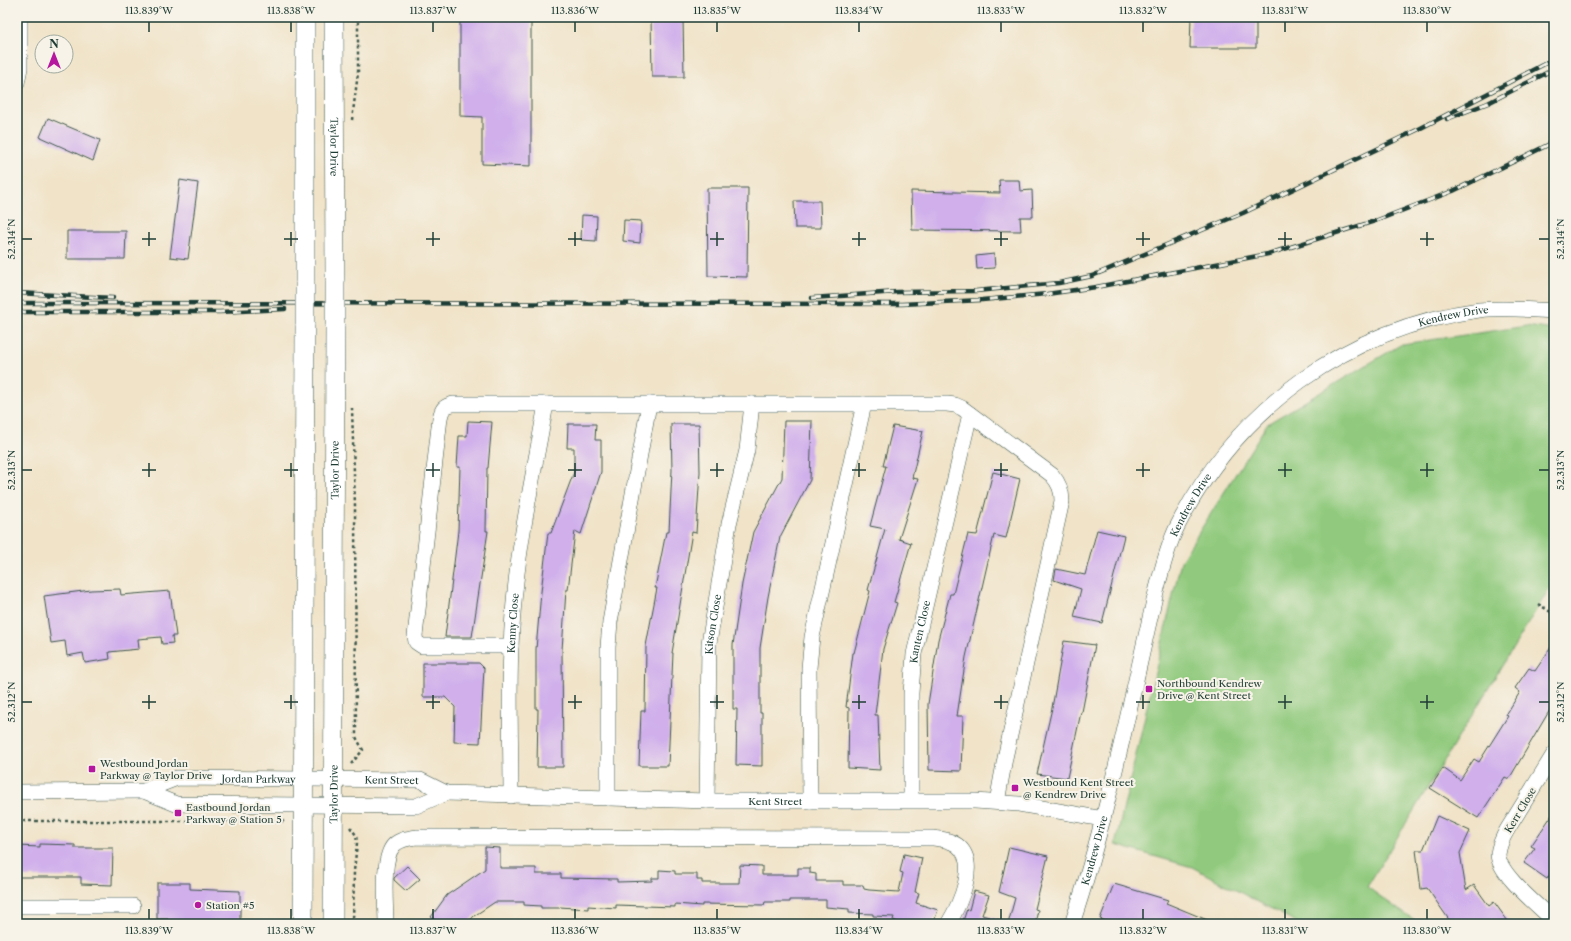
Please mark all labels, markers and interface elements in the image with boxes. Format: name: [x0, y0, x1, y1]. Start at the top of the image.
text: 113.839°W: [125, 4, 174, 17]
text: 113.838°W: [267, 4, 316, 17]
text: 113.837°W: [409, 4, 458, 17]
text: 113.836°W: [551, 4, 600, 17]
text: 113.835°W: [693, 4, 742, 17]
text: 113.834°W: [835, 4, 884, 17]
text: 113.833°W: [977, 4, 1026, 17]
text: 113.832°W: [1119, 4, 1168, 17]
text: 113.831°W: [1262, 4, 1309, 17]
text: 113.830°W: [1403, 4, 1452, 17]
north arrow: [34, 34, 74, 74]
text: N: [49, 37, 59, 51]
street label: Taylor Drive: [327, 118, 341, 177]
text: 52.314°N: [5, 219, 18, 259]
text: 52.314°N: [1554, 219, 1567, 259]
street label: Kendrew Drive: [1417, 303, 1490, 330]
street label: Taylor Drive: [328, 440, 342, 499]
text: 52.313°N: [5, 450, 18, 490]
text: 52.313°N: [1554, 450, 1567, 490]
street label: Kendrew Drive: [1167, 470, 1215, 539]
street label: Kenny Close: [505, 592, 522, 653]
street label: Kitson Close: [703, 593, 724, 654]
street label: Kanten Close: [907, 599, 933, 664]
place label: Northbound Kendrew Drive @ Kent Street: [1157, 677, 1262, 702]
text: 52.312°N: [5, 682, 18, 722]
text: 52.312°N: [1554, 682, 1567, 722]
marker: Northbound Kendrew Drive @ Kent Street: [1144, 684, 1154, 694]
place label: Westbound Jordan Parkway @ Taylor Drive: [99, 757, 213, 782]
marker: Westbound Jordan Parkway @ Taylor Drive: [87, 764, 97, 774]
street label: Taylor Drive: [327, 764, 341, 823]
street label: Jordan Parkway: [219, 772, 296, 786]
street label: Kent Street: [364, 774, 419, 787]
place label: Westbound Kent Street @ Kendrew Drive: [1022, 776, 1134, 801]
marker: Westbound Kent Street @ Kendrew Drive: [1010, 783, 1020, 793]
street label: Kerr Close: [1502, 785, 1539, 835]
street label: Kent Street: [748, 795, 803, 808]
place label: Eastbound Jordan Parkway @ Station 5: [186, 801, 282, 826]
marker: Eastbound Jordan Parkway @ Station 5: [173, 808, 183, 818]
street label: Kendrew Drive: [1079, 814, 1111, 887]
place label: Station #5: [206, 899, 255, 912]
marker: Station #5: [193, 900, 203, 910]
text: 113.839°W: [125, 924, 174, 937]
text: 113.838°W: [267, 924, 316, 937]
text: 113.837°W: [409, 924, 458, 937]
text: 113.836°W: [551, 924, 600, 937]
text: 113.835°W: [693, 924, 742, 937]
text: 113.834°W: [835, 924, 884, 937]
text: 113.833°W: [977, 924, 1026, 937]
text: 113.832°W: [1119, 924, 1168, 937]
text: 113.831°W: [1262, 924, 1309, 937]
text: 113.830°W: [1403, 924, 1452, 937]

